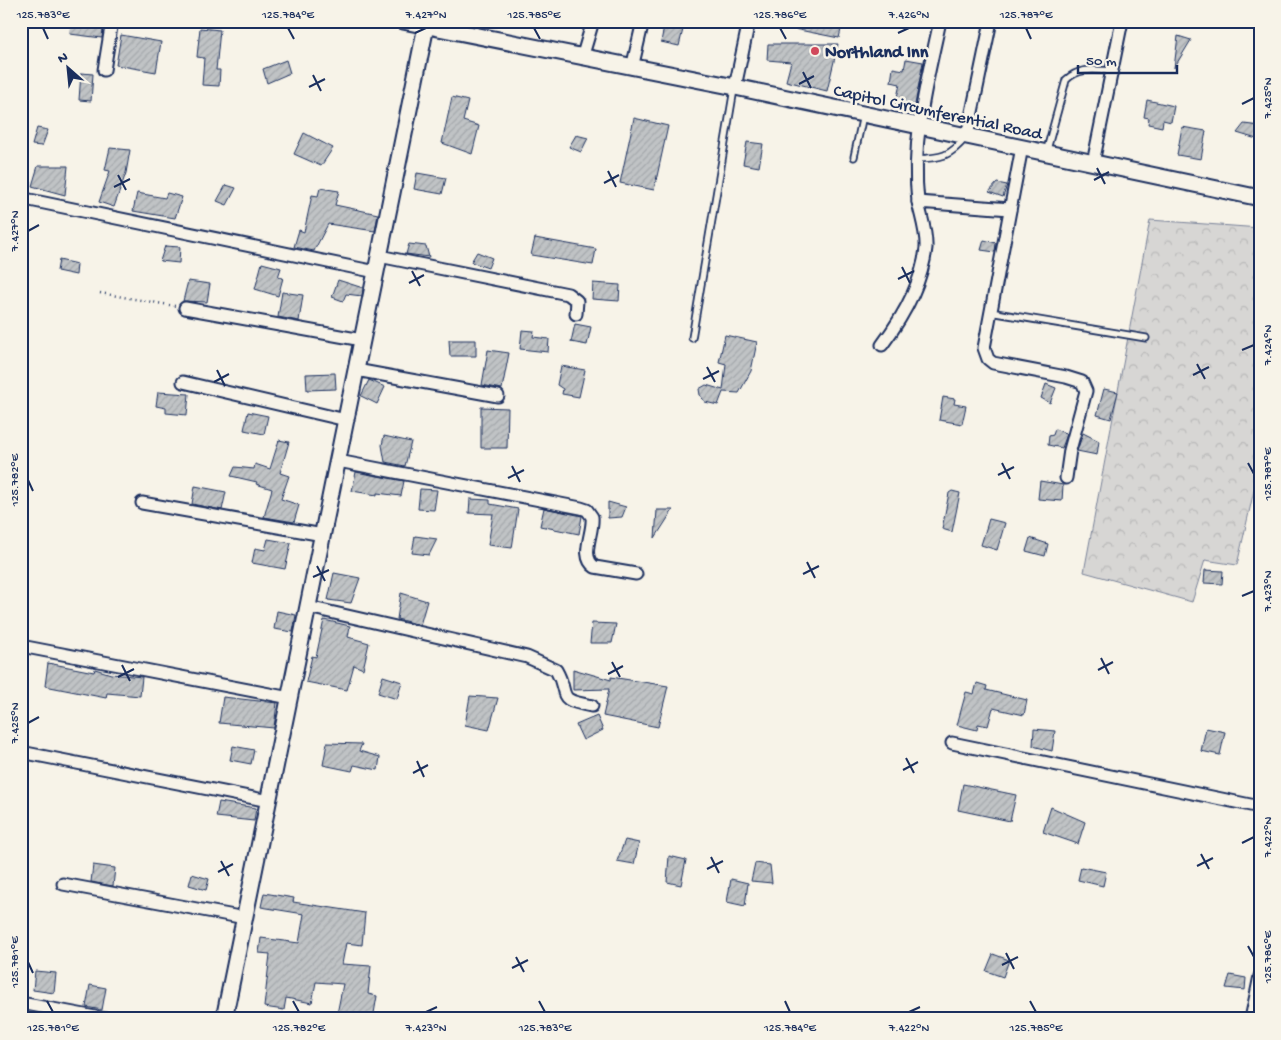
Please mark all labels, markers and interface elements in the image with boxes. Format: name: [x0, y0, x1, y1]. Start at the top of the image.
text: 125.783°E: [16, 9, 70, 23]
text: 125.784°E: [261, 9, 315, 23]
text: 7.427°N: [404, 9, 447, 23]
text: 125.785°E: [507, 9, 561, 23]
text: 125.786°E: [753, 9, 807, 23]
text: 7.426°N: [888, 9, 930, 23]
text: 125.787°E: [999, 9, 1053, 23]
north arrow: [42, 42, 92, 92]
scale bar: [1078, 42, 1177, 74]
place label: Northland Inn: [825, 43, 929, 64]
marker: Northland Inn: [809, 45, 821, 57]
text: N: [55, 49, 71, 68]
text: 50 m: [1086, 53, 1117, 71]
text: 7.425°N: [1262, 77, 1276, 120]
street label: Capitol Circumferential Road: [831, 81, 1045, 146]
text: 7.427°N: [9, 210, 23, 253]
text: 7.424°N: [1262, 325, 1276, 366]
text: 125.787°E: [1262, 447, 1276, 501]
text: 125.782°E: [9, 453, 23, 507]
text: 7.423°N: [1262, 570, 1276, 613]
text: 7.425°N: [9, 702, 23, 745]
text: 7.422°N: [1262, 816, 1276, 858]
text: 125.786°E: [1262, 930, 1276, 984]
text: 125.781°E: [9, 936, 23, 989]
text: 125.781°E: [26, 1022, 79, 1036]
text: 125.782°E: [272, 1022, 326, 1036]
text: 7.423°N: [404, 1022, 447, 1036]
text: 125.783°E: [518, 1022, 572, 1036]
text: 125.784°E: [763, 1022, 817, 1036]
text: 7.422°N: [888, 1022, 930, 1036]
text: 125.785°E: [1009, 1022, 1063, 1036]

